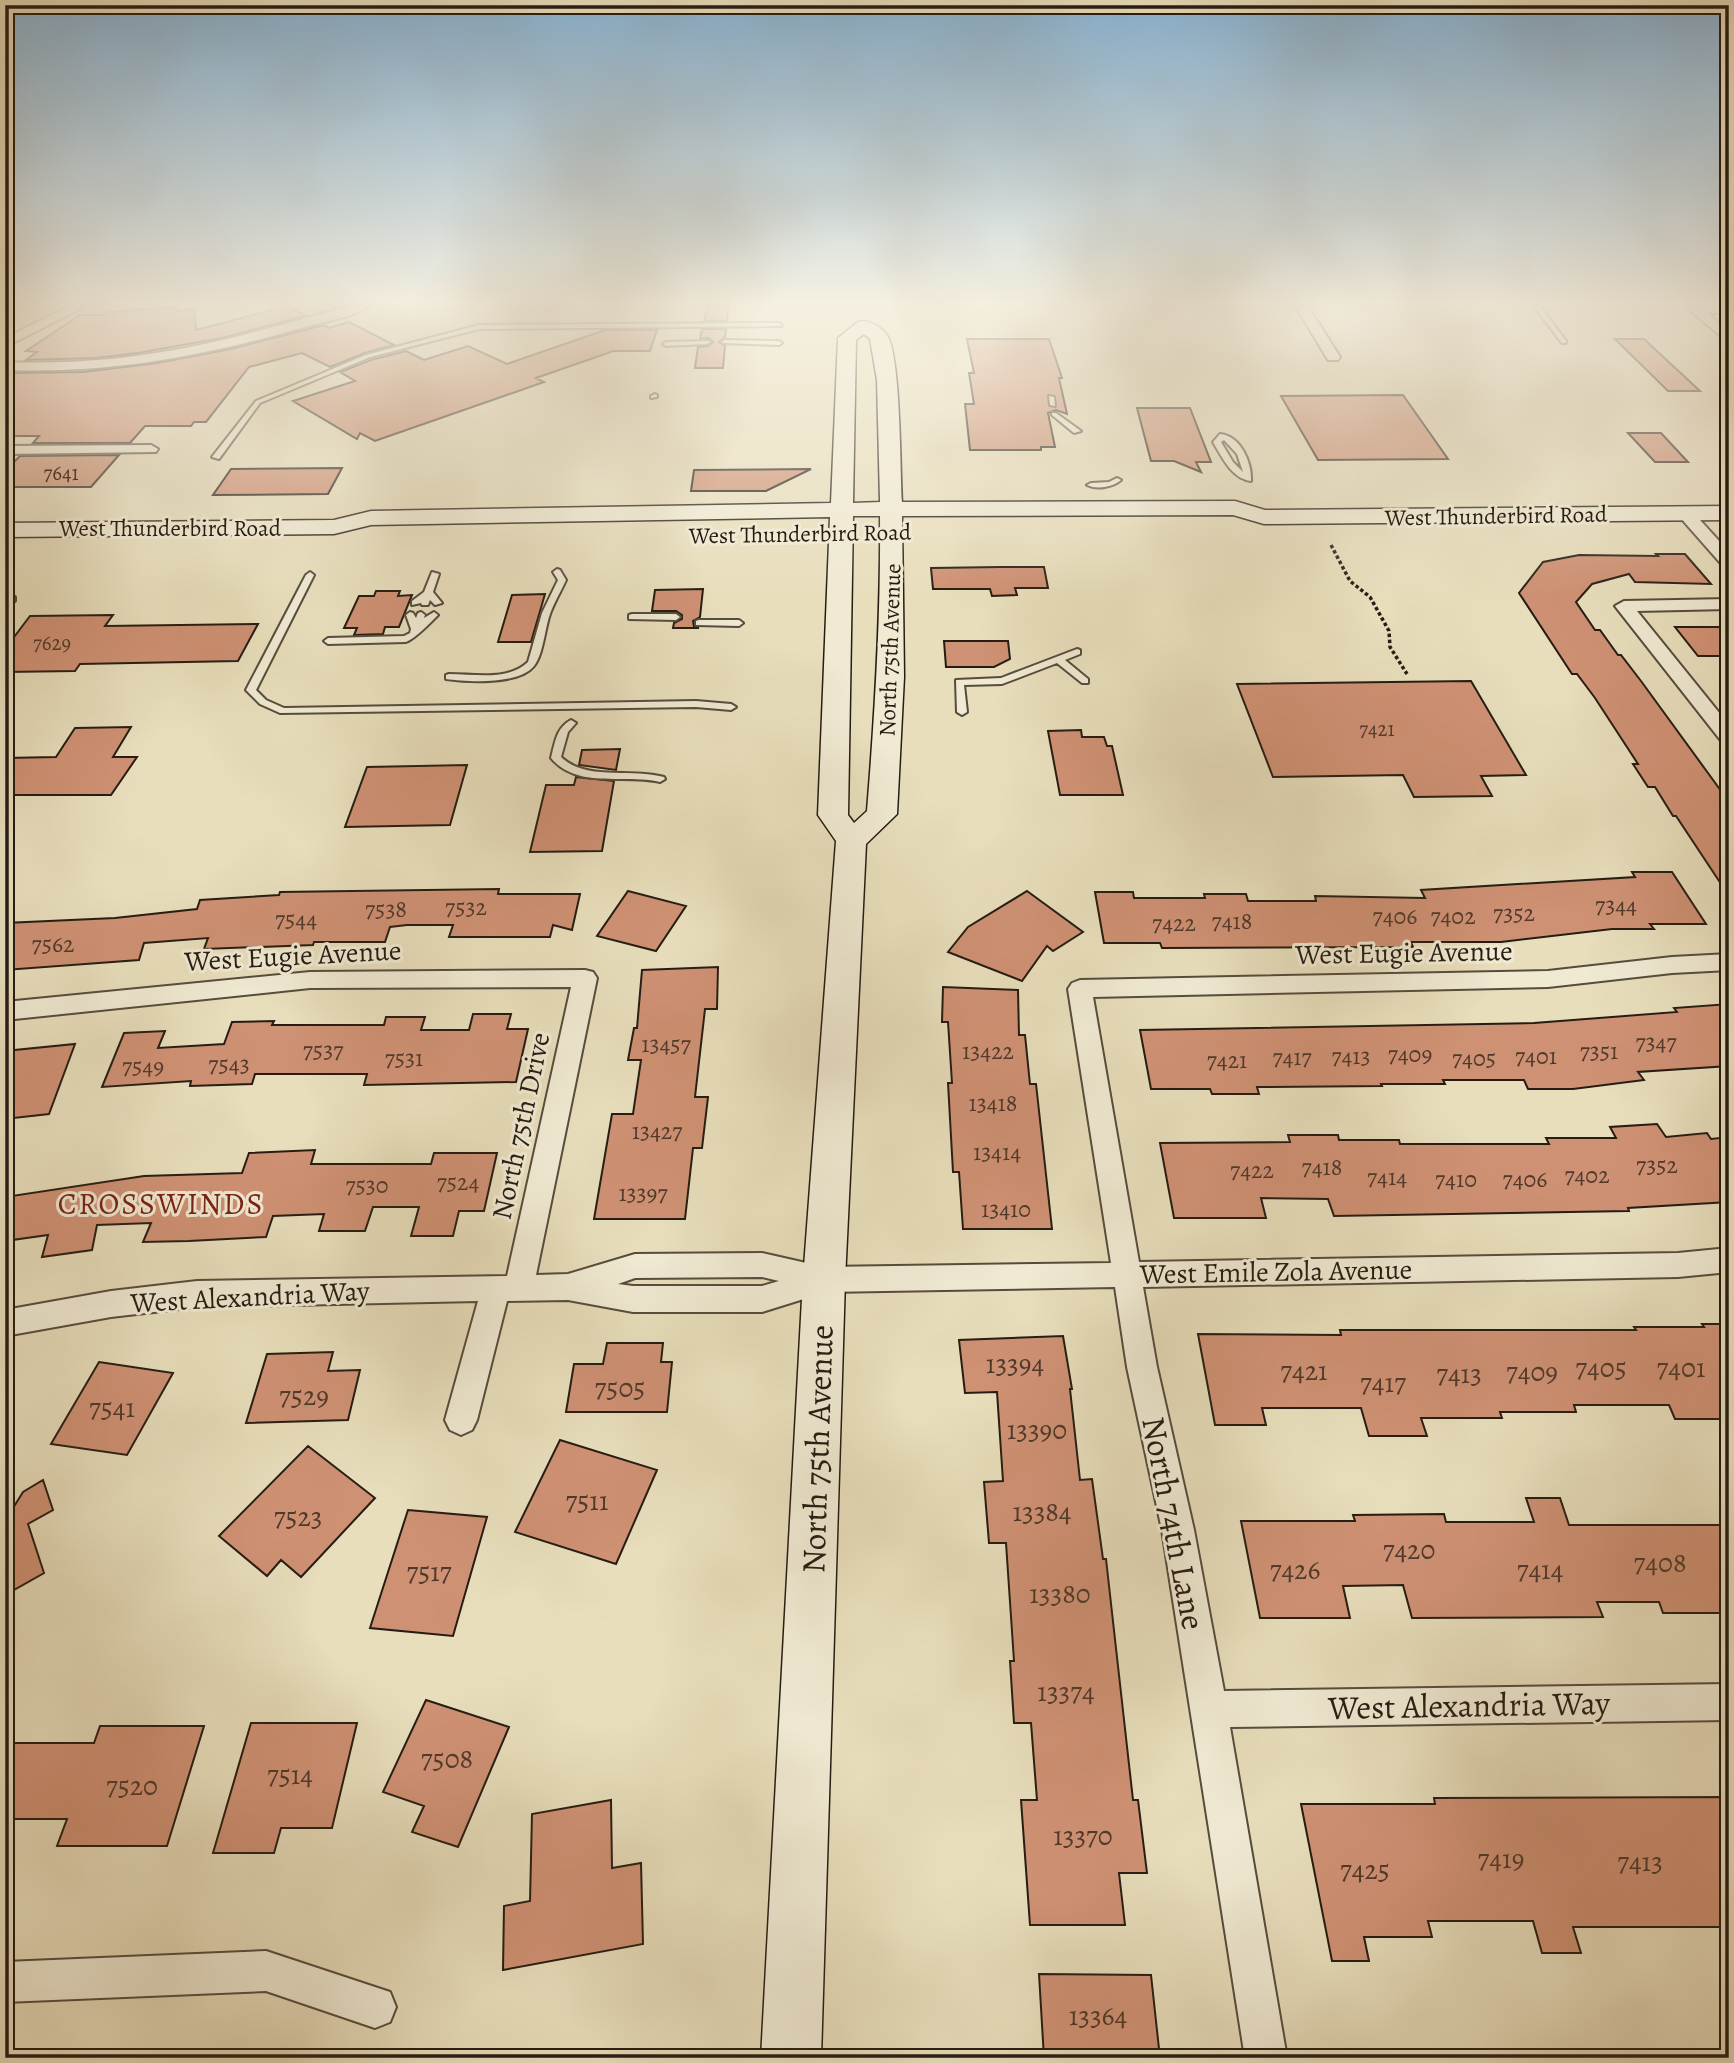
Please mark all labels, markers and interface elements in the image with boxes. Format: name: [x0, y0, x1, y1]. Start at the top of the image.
house number: 7641: [43, 459, 79, 487]
street label: West Thunderbird Road: [1384, 499, 1608, 533]
street label: West Thunderbird Road: [58, 513, 282, 544]
street label: West Thunderbird Road: [688, 517, 912, 551]
street label: North 75th Avenue: [871, 563, 909, 737]
house number: 7629: [33, 629, 71, 657]
house number: 7421: [1359, 715, 1395, 743]
house number: 7344: [1595, 889, 1637, 921]
house number: 7532: [445, 891, 487, 923]
house number: 7538: [365, 893, 407, 925]
house number: 7352: [1493, 897, 1535, 929]
house number: 7406: [1373, 900, 1417, 932]
house number: 7402: [1430, 900, 1476, 932]
house number: 7544: [275, 903, 317, 935]
house number: 7418: [1212, 905, 1252, 937]
house number: 7422: [1152, 907, 1196, 939]
house number: 7562: [32, 928, 74, 960]
street label: West Eugie Avenue: [183, 931, 402, 981]
street label: West Eugie Avenue: [1294, 932, 1513, 974]
house number: 7347: [1635, 1026, 1677, 1058]
house number: 13457: [641, 1028, 692, 1060]
street label: North 75th Drive: [483, 1029, 559, 1223]
house number: 7537: [303, 1034, 344, 1066]
house number: 13422: [962, 1035, 1014, 1067]
house number: 7351: [1580, 1035, 1618, 1067]
house number: 7409: [1388, 1038, 1432, 1070]
house number: 7413: [1331, 1040, 1371, 1072]
house number: 7401: [1515, 1040, 1557, 1072]
house number: 7417: [1272, 1041, 1313, 1073]
house number: 7531: [385, 1042, 423, 1074]
house number: 7405: [1452, 1042, 1496, 1074]
house number: 7421: [1207, 1044, 1247, 1076]
house number: 7543: [208, 1048, 250, 1080]
house number: 7549: [122, 1050, 164, 1082]
house number: 13418: [969, 1087, 1017, 1119]
house number: 13427: [632, 1115, 683, 1147]
house number: 13414: [973, 1136, 1021, 1168]
house number: 7352: [1636, 1149, 1678, 1181]
house number: 7418: [1302, 1151, 1342, 1183]
house number: 7422: [1230, 1154, 1274, 1186]
house number: 7402: [1564, 1159, 1610, 1191]
house number: 7414: [1367, 1161, 1407, 1193]
house number: 7410: [1435, 1163, 1477, 1195]
house number: 7406: [1503, 1163, 1547, 1195]
house number: 7524: [437, 1166, 479, 1198]
house number: 7530: [345, 1169, 389, 1201]
house number: 13397: [618, 1177, 669, 1209]
district label: CROSSWINDS: [58, 1184, 264, 1224]
house number: 13410: [981, 1193, 1031, 1225]
street label: West Emile Zola Avenue: [1138, 1251, 1413, 1293]
street label: West Alexandria Way: [128, 1272, 371, 1322]
street label: North 75th Avenue: [790, 1324, 844, 1574]
house number: 13394: [986, 1345, 1044, 1383]
house number: 7405: [1575, 1349, 1627, 1387]
house number: 7401: [1657, 1349, 1705, 1387]
house number: 7421: [1280, 1352, 1328, 1390]
house number: 7409: [1506, 1353, 1558, 1391]
house number: 7413: [1436, 1355, 1482, 1393]
house number: 7417: [1360, 1364, 1406, 1402]
house number: 7505: [595, 1369, 645, 1407]
house number: 7529: [279, 1377, 329, 1415]
house number: 7541: [89, 1389, 135, 1427]
house number: 13390: [1007, 1411, 1067, 1449]
street label: North 74th Lane: [1131, 1413, 1217, 1633]
house number: 7511: [566, 1482, 608, 1520]
house number: 13384: [1012, 1493, 1072, 1531]
house number: 7523: [274, 1498, 322, 1536]
house number: 7420: [1383, 1531, 1435, 1569]
house number: 7408: [1634, 1544, 1686, 1582]
house number: 7426: [1270, 1551, 1320, 1589]
house number: 7414: [1517, 1551, 1563, 1589]
house number: 7517: [406, 1553, 452, 1591]
house number: 13380: [1029, 1575, 1091, 1613]
house number: 13374: [1037, 1673, 1095, 1711]
street label: West Alexandria Way: [1327, 1680, 1611, 1730]
house number: 7508: [421, 1740, 473, 1778]
house number: 7514: [267, 1756, 313, 1794]
house number: 7520: [106, 1767, 158, 1805]
house number: 13370: [1053, 1817, 1113, 1855]
house number: 7419: [1478, 1840, 1524, 1878]
house number: 7413: [1617, 1843, 1663, 1881]
house number: 7425: [1340, 1851, 1390, 1889]
house number: 13364: [1069, 1997, 1127, 2035]

